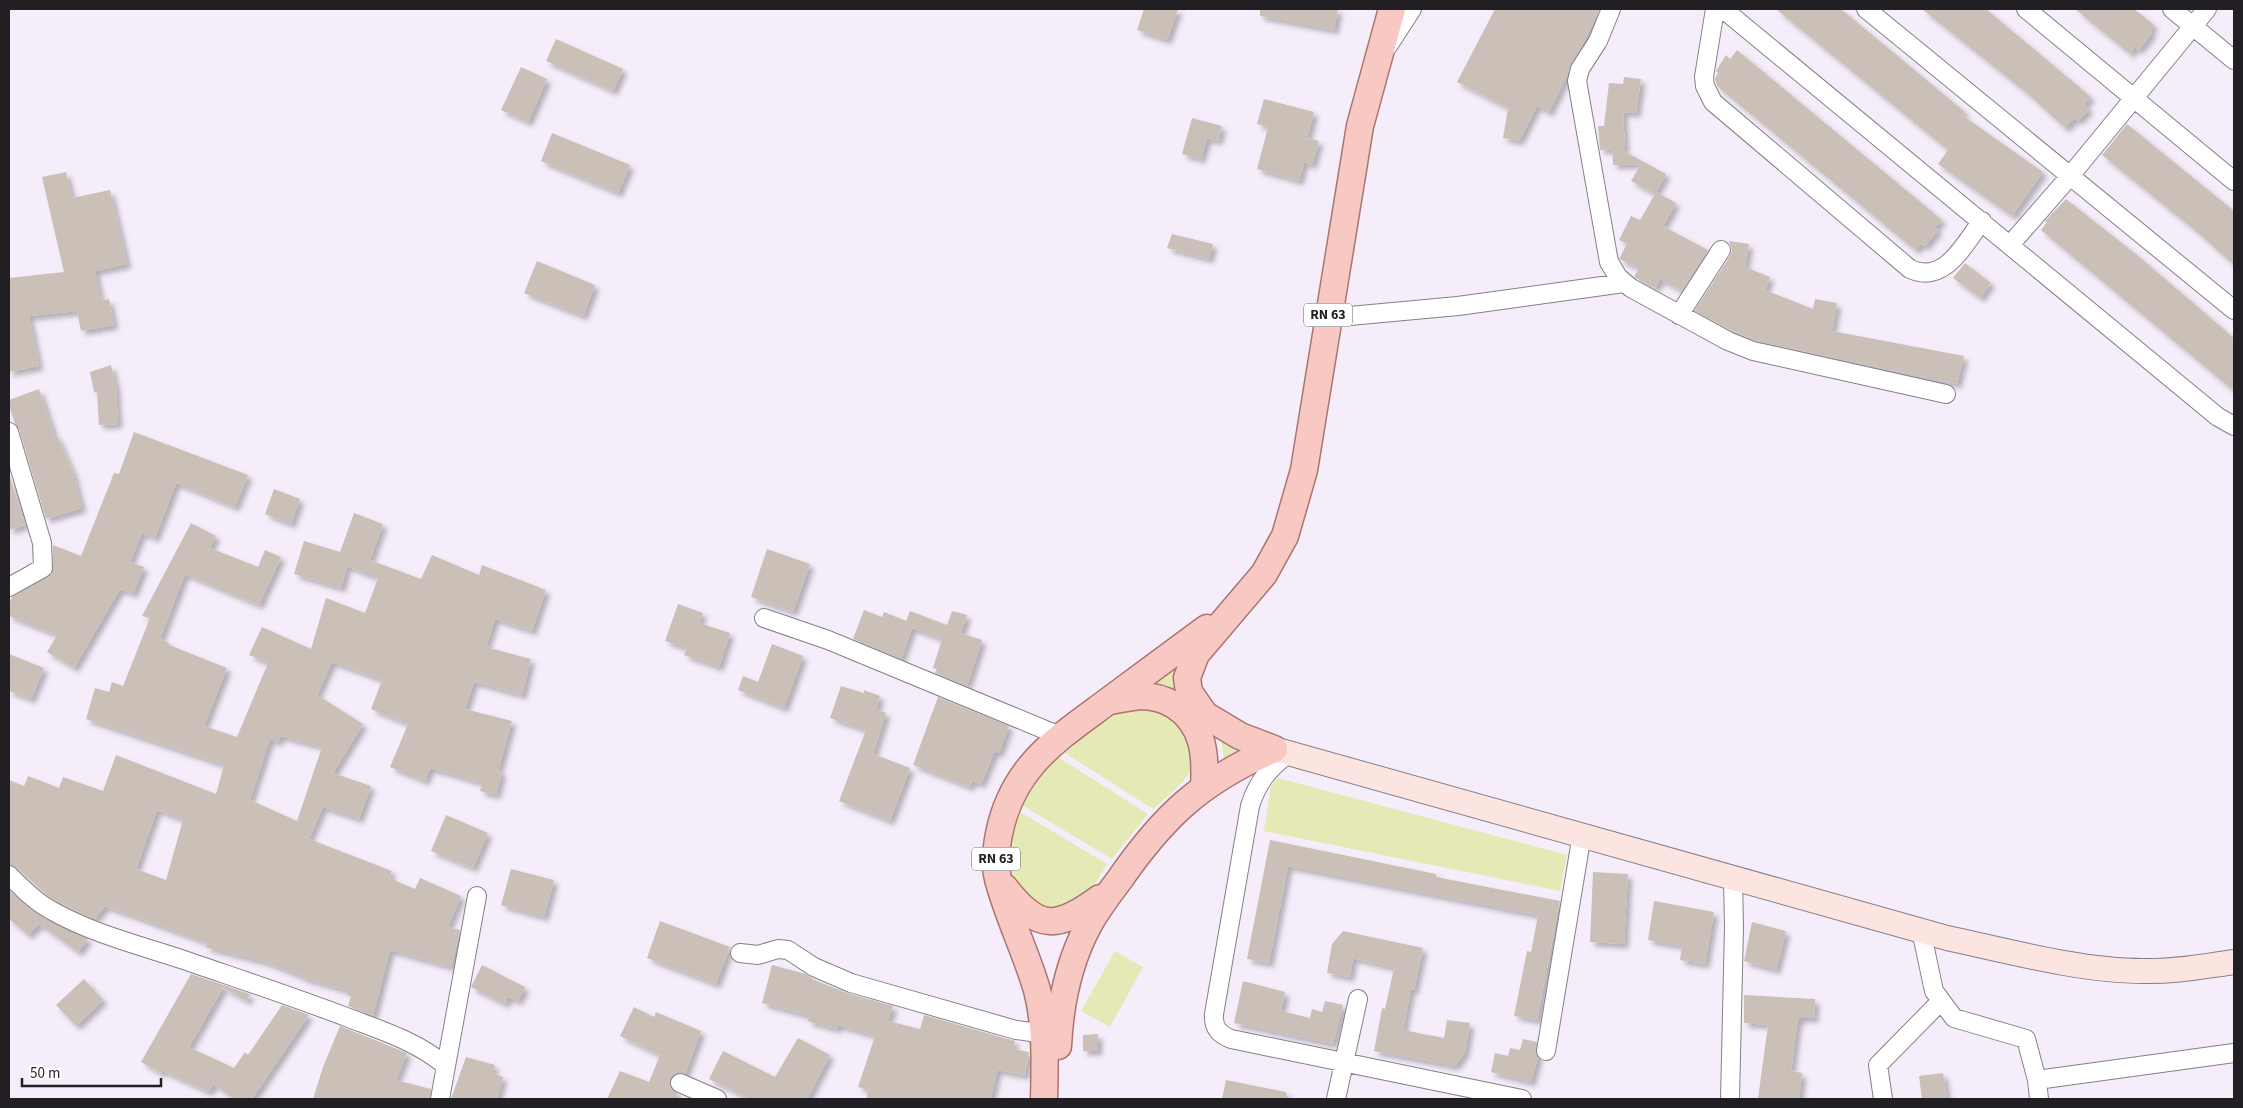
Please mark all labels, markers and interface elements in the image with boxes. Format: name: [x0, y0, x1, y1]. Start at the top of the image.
road number: RN 63: [1304, 304, 1352, 326]
road number: RN 63: [972, 848, 1020, 871]
scale bar: [22, 1056, 161, 1088]
text: 50 m: [30, 1063, 60, 1084]

